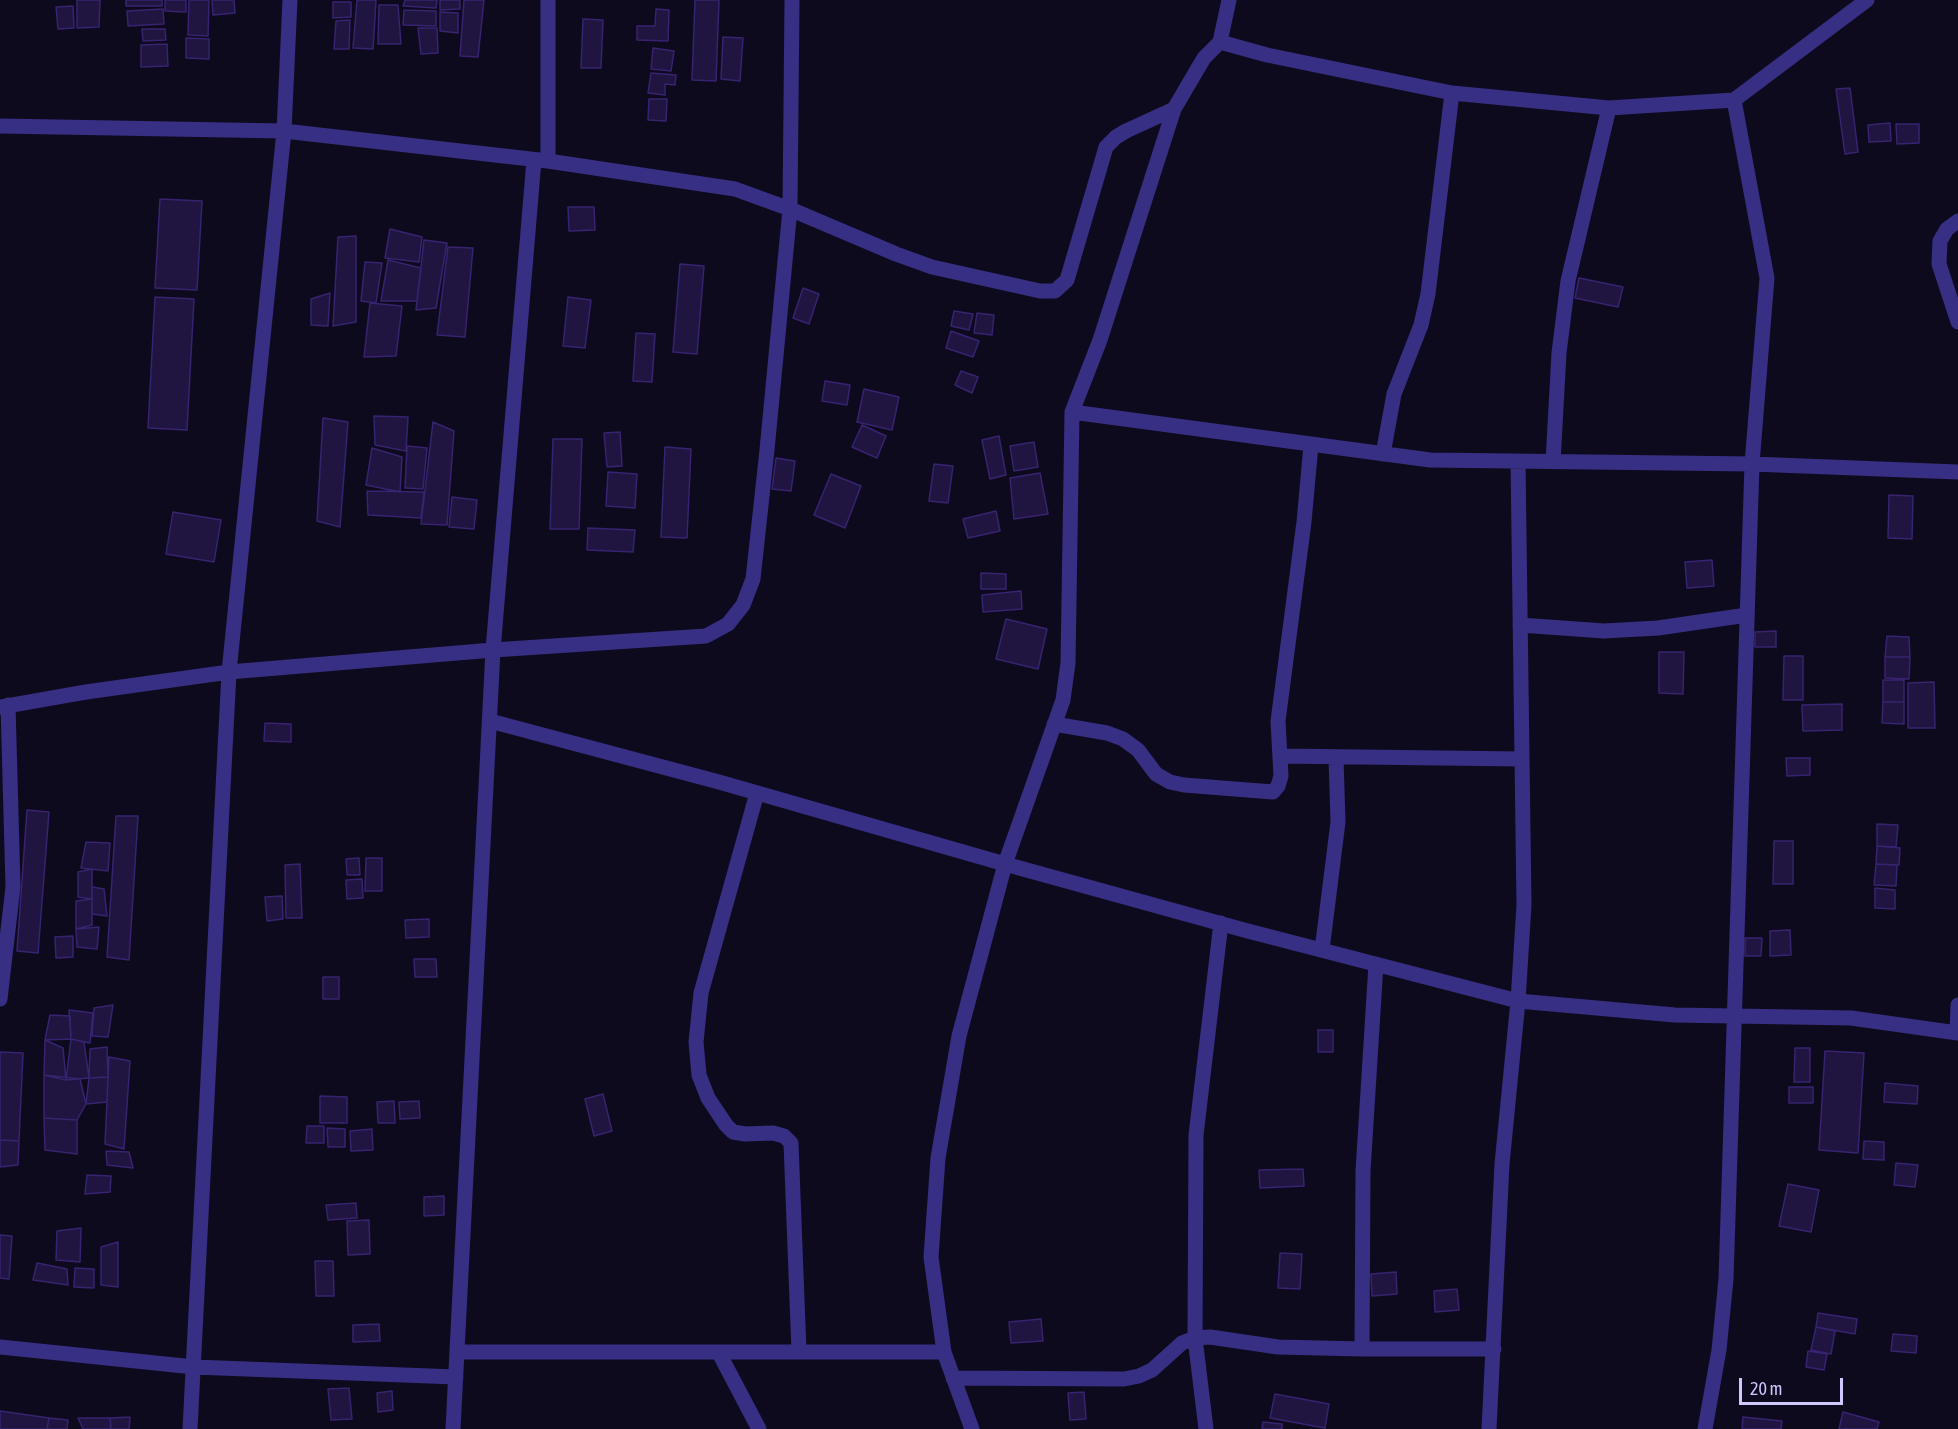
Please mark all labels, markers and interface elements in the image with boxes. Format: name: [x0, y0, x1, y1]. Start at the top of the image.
scale bar: [1742, 1366, 1846, 1404]
text: 20 m: [1750, 1378, 1782, 1399]

